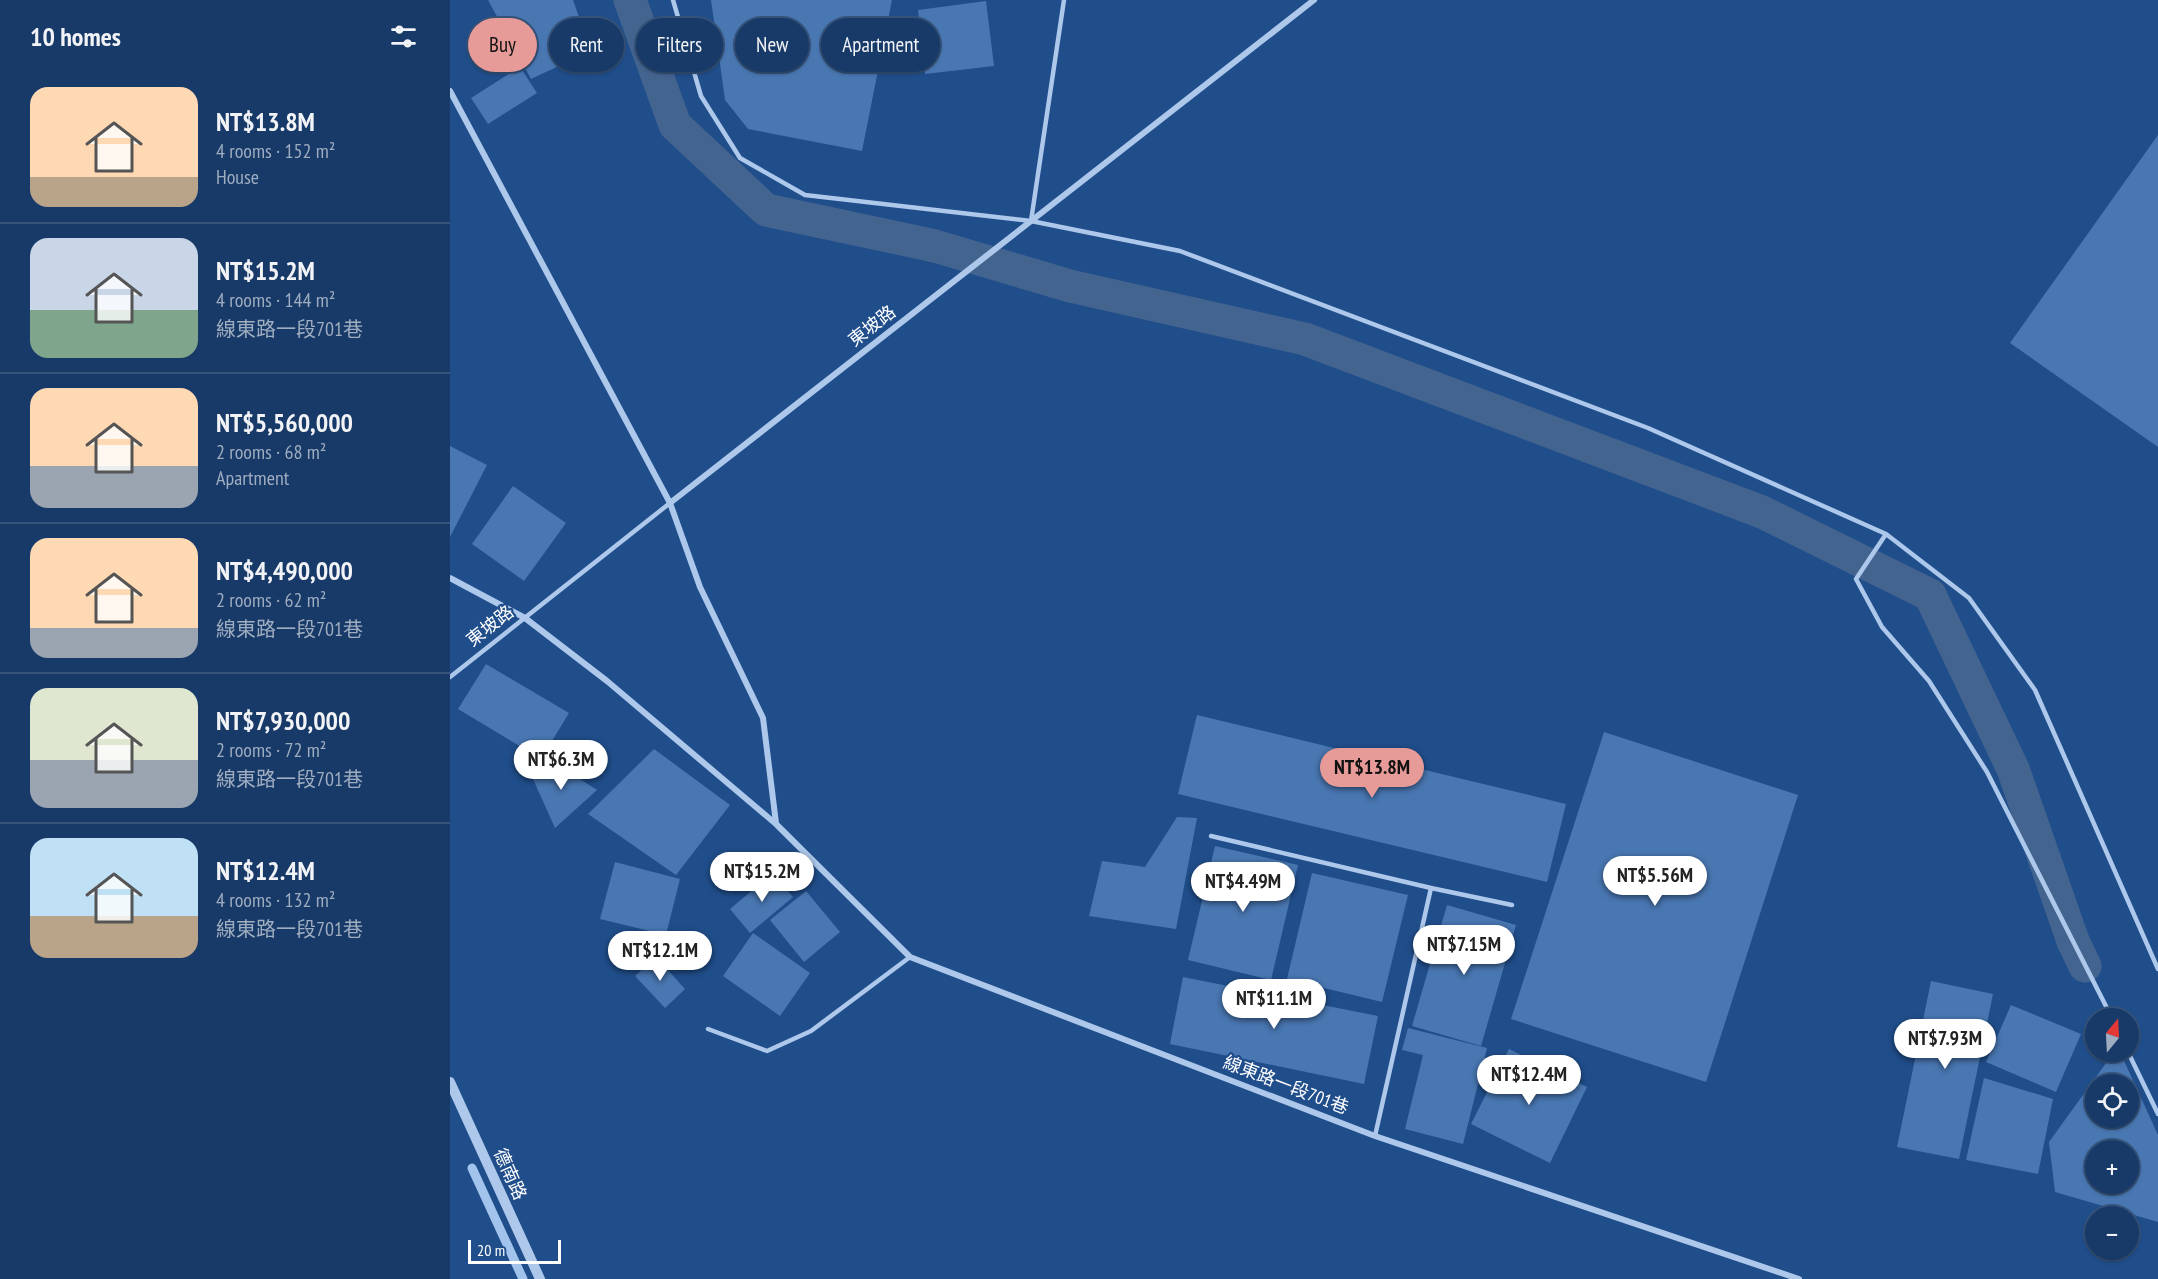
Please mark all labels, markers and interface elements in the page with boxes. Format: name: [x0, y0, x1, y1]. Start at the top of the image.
chip: Buy: [468, 18, 537, 72]
chip: Rent: [549, 18, 624, 72]
chip: Filters: [636, 18, 723, 72]
chip: New: [735, 18, 809, 72]
chip: Apartment: [821, 18, 940, 72]
text: 10 homes: [30, 20, 121, 53]
icon: filters: [387, 20, 420, 53]
text: NT$13.8M: [216, 105, 315, 138]
icon: home: [78, 111, 150, 183]
text: 4 rooms · 152 m²: [216, 138, 335, 164]
text: House: [216, 164, 259, 190]
text: NT$15.2M: [216, 254, 315, 287]
icon: home: [78, 262, 150, 334]
text: 4 rooms · 144 m²: [216, 287, 335, 313]
street label: 東坡路: [843, 300, 900, 351]
text: 線東路一段701巷: [216, 316, 363, 342]
text: NT$5,560,000: [216, 406, 353, 439]
icon: home: [78, 412, 150, 484]
text: 2 rooms · 68 m²: [216, 439, 326, 465]
text: Apartment: [216, 465, 289, 491]
text: NT$4,490,000: [216, 554, 353, 587]
icon: home: [78, 562, 150, 634]
text: 2 rooms · 62 m²: [216, 587, 326, 613]
street label: 東坡路: [461, 600, 518, 651]
text: 線東路一段701巷: [216, 616, 363, 642]
text: NT$7,930,000: [216, 704, 350, 737]
icon: home: [78, 712, 150, 784]
text: 2 rooms · 72 m²: [216, 737, 326, 763]
pin: NT$6.3M: [506, 740, 616, 791]
text: NT$6.3M: [528, 746, 594, 772]
pin: NT$13.8M: [1310, 748, 1434, 799]
text: NT$13.8M: [1334, 754, 1410, 780]
text: 線東路一段701巷: [216, 766, 363, 792]
pin: NT$15.2M: [700, 852, 824, 903]
text: NT$12.4M: [216, 854, 315, 887]
pin: NT$5.56M: [1593, 856, 1717, 907]
text: NT$15.2M: [724, 858, 800, 884]
icon: home: [78, 862, 150, 934]
pin: NT$4.49M: [1181, 862, 1305, 913]
text: NT$5.56M: [1617, 862, 1693, 888]
text: NT$4.49M: [1205, 868, 1281, 894]
text: 4 rooms · 132 m²: [216, 887, 335, 913]
text: 線東路一段701巷: [216, 916, 363, 942]
pin: NT$7.15M: [1402, 925, 1526, 976]
pin: NT$12.1M: [598, 931, 722, 982]
text: NT$7.15M: [1427, 931, 1501, 957]
text: NT$12.1M: [622, 937, 698, 963]
pin: NT$11.1M: [1212, 979, 1336, 1030]
text: NT$11.1M: [1236, 985, 1312, 1011]
north arrow: [2085, 1008, 2139, 1062]
map controls: [2085, 1008, 2139, 1260]
pin: NT$7.93M: [1883, 1019, 2007, 1070]
text: NT$7.93M: [1908, 1025, 1982, 1051]
street label: 線東路一段701巷: [1220, 1050, 1352, 1119]
pin: NT$12.4M: [1467, 1055, 1591, 1106]
text: NT$12.4M: [1491, 1061, 1567, 1087]
button: locate: [2085, 1074, 2139, 1128]
button: +: [2085, 1140, 2139, 1194]
street label: 德南路: [489, 1144, 532, 1203]
button: −: [2085, 1206, 2139, 1260]
scale bar: [468, 1237, 561, 1264]
text: 20 m: [477, 1240, 505, 1260]

